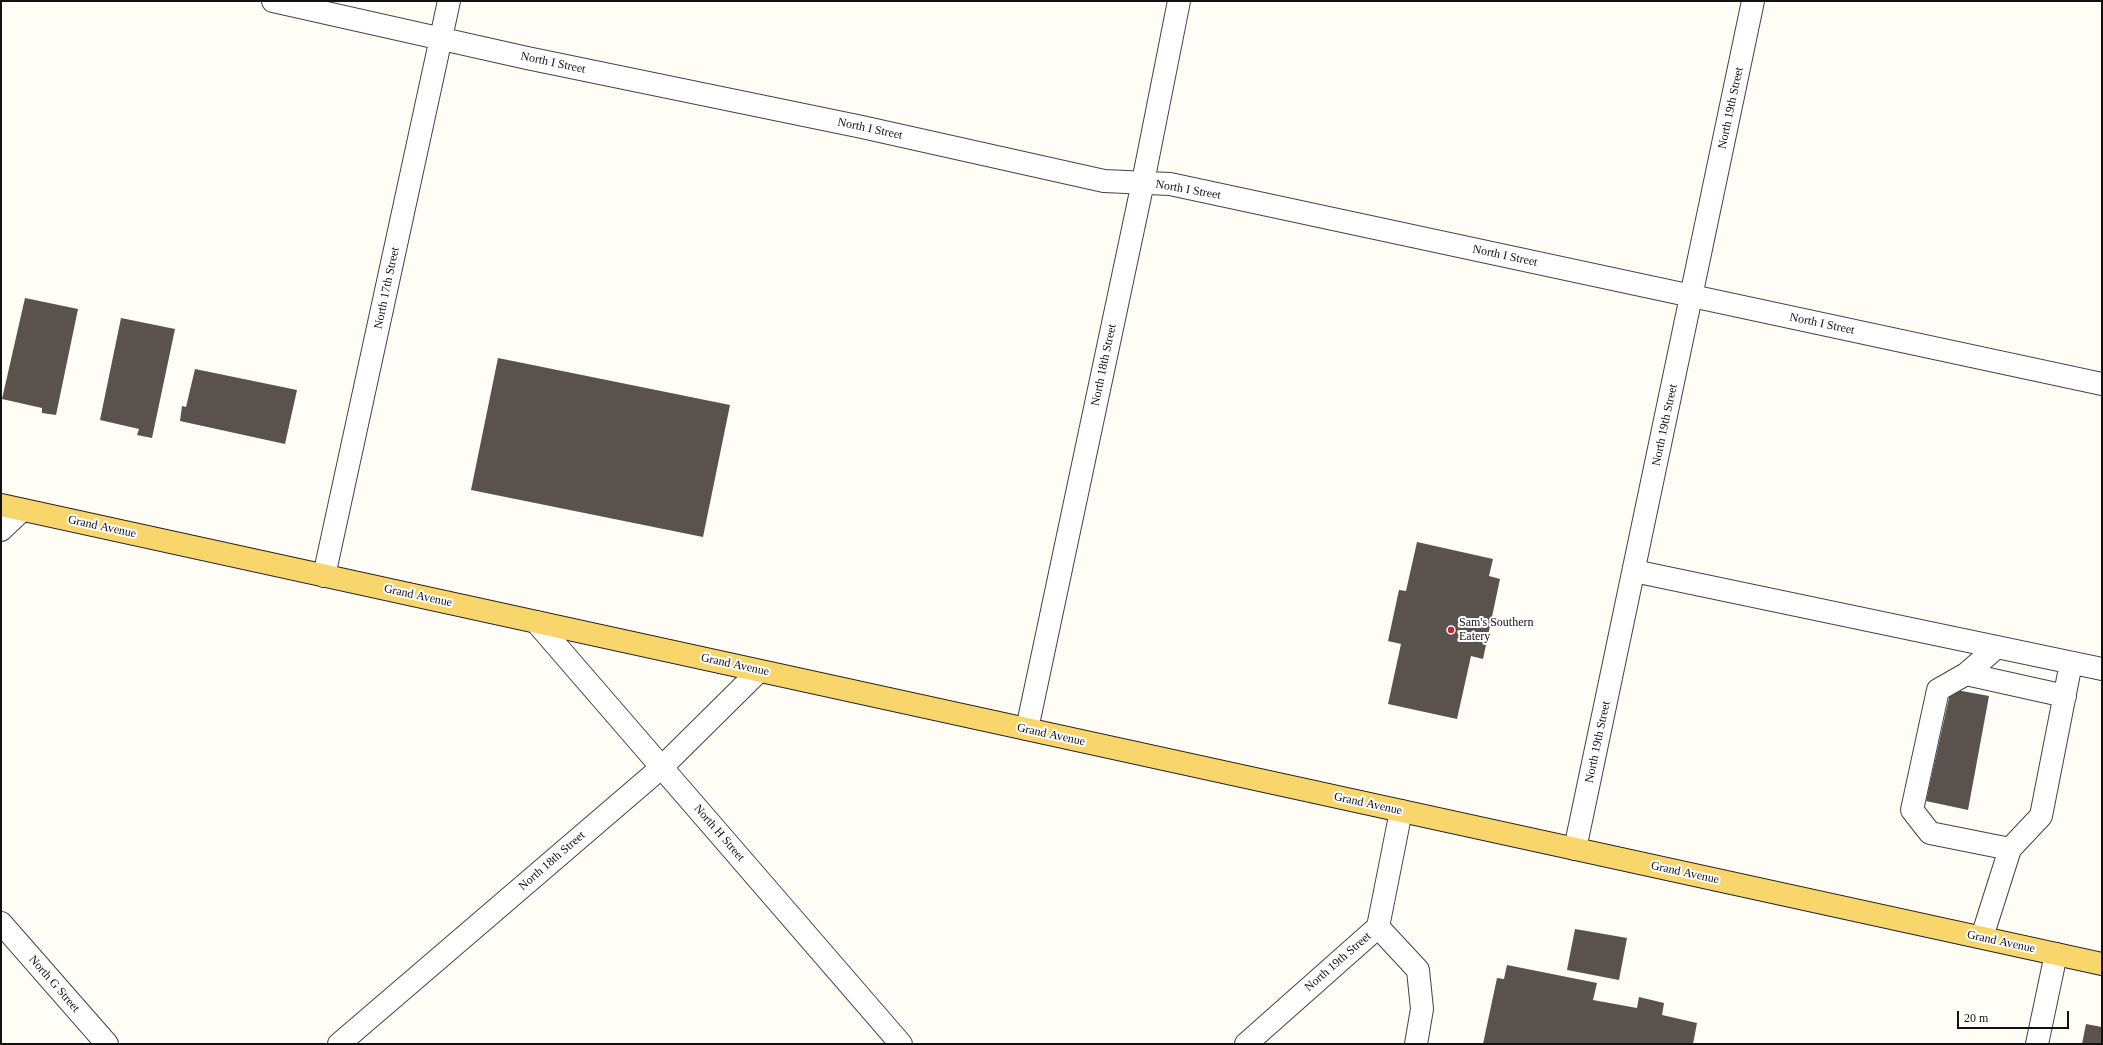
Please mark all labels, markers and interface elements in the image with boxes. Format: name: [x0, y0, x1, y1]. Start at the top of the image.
street label: North I Street: [519, 49, 587, 77]
street label: North 19th Street: [1715, 66, 1747, 150]
street label: North I Street: [836, 115, 904, 143]
street label: North I Street: [1154, 177, 1222, 203]
street label: North I Street: [1471, 242, 1539, 270]
street label: North 17th Street: [371, 246, 403, 330]
street label: North I Street: [1788, 310, 1856, 338]
street label: North 18th Street: [1088, 323, 1120, 407]
street label: North 19th Street: [1649, 383, 1681, 467]
street label: Grand Avenue: [67, 513, 137, 541]
street label: Grand Avenue: [383, 582, 453, 610]
place label: Sam's Southern Eatery: [1459, 616, 1533, 644]
marker: Sam's Southern Eatery: [1446, 625, 1456, 635]
street label: Grand Avenue: [700, 651, 770, 679]
street label: North 19th Street: [1582, 700, 1614, 784]
street label: Grand Avenue: [1016, 721, 1086, 749]
street label: Grand Avenue: [1333, 790, 1403, 818]
street label: North H Street: [690, 802, 748, 864]
street label: North 18th Street: [516, 828, 588, 894]
street label: Grand Avenue: [1650, 859, 1720, 887]
street label: Grand Avenue: [1966, 928, 2036, 956]
street label: North 19th Street: [1302, 929, 1374, 995]
street label: North G Street: [25, 953, 83, 1015]
scale bar: [1959, 1003, 2071, 1029]
text: 20 m: [1964, 1011, 1988, 1025]

